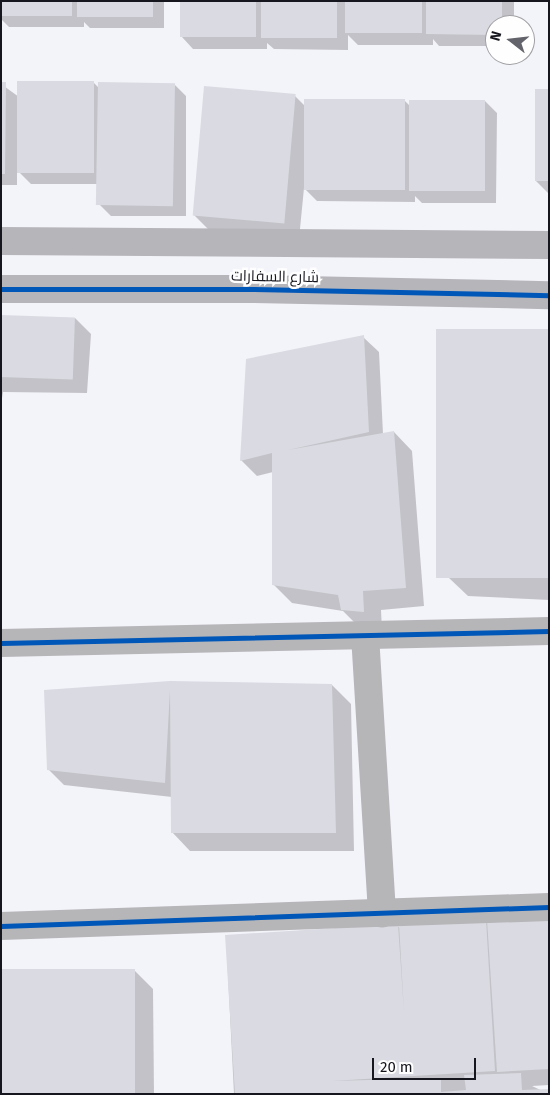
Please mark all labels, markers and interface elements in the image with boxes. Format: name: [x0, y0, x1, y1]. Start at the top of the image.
north arrow: [485, 15, 535, 65]
text: N: [487, 29, 506, 43]
street label: شارع السفارات: [231, 267, 319, 287]
scale bar: [375, 1048, 479, 1080]
text: 20 m: [380, 1058, 413, 1076]

